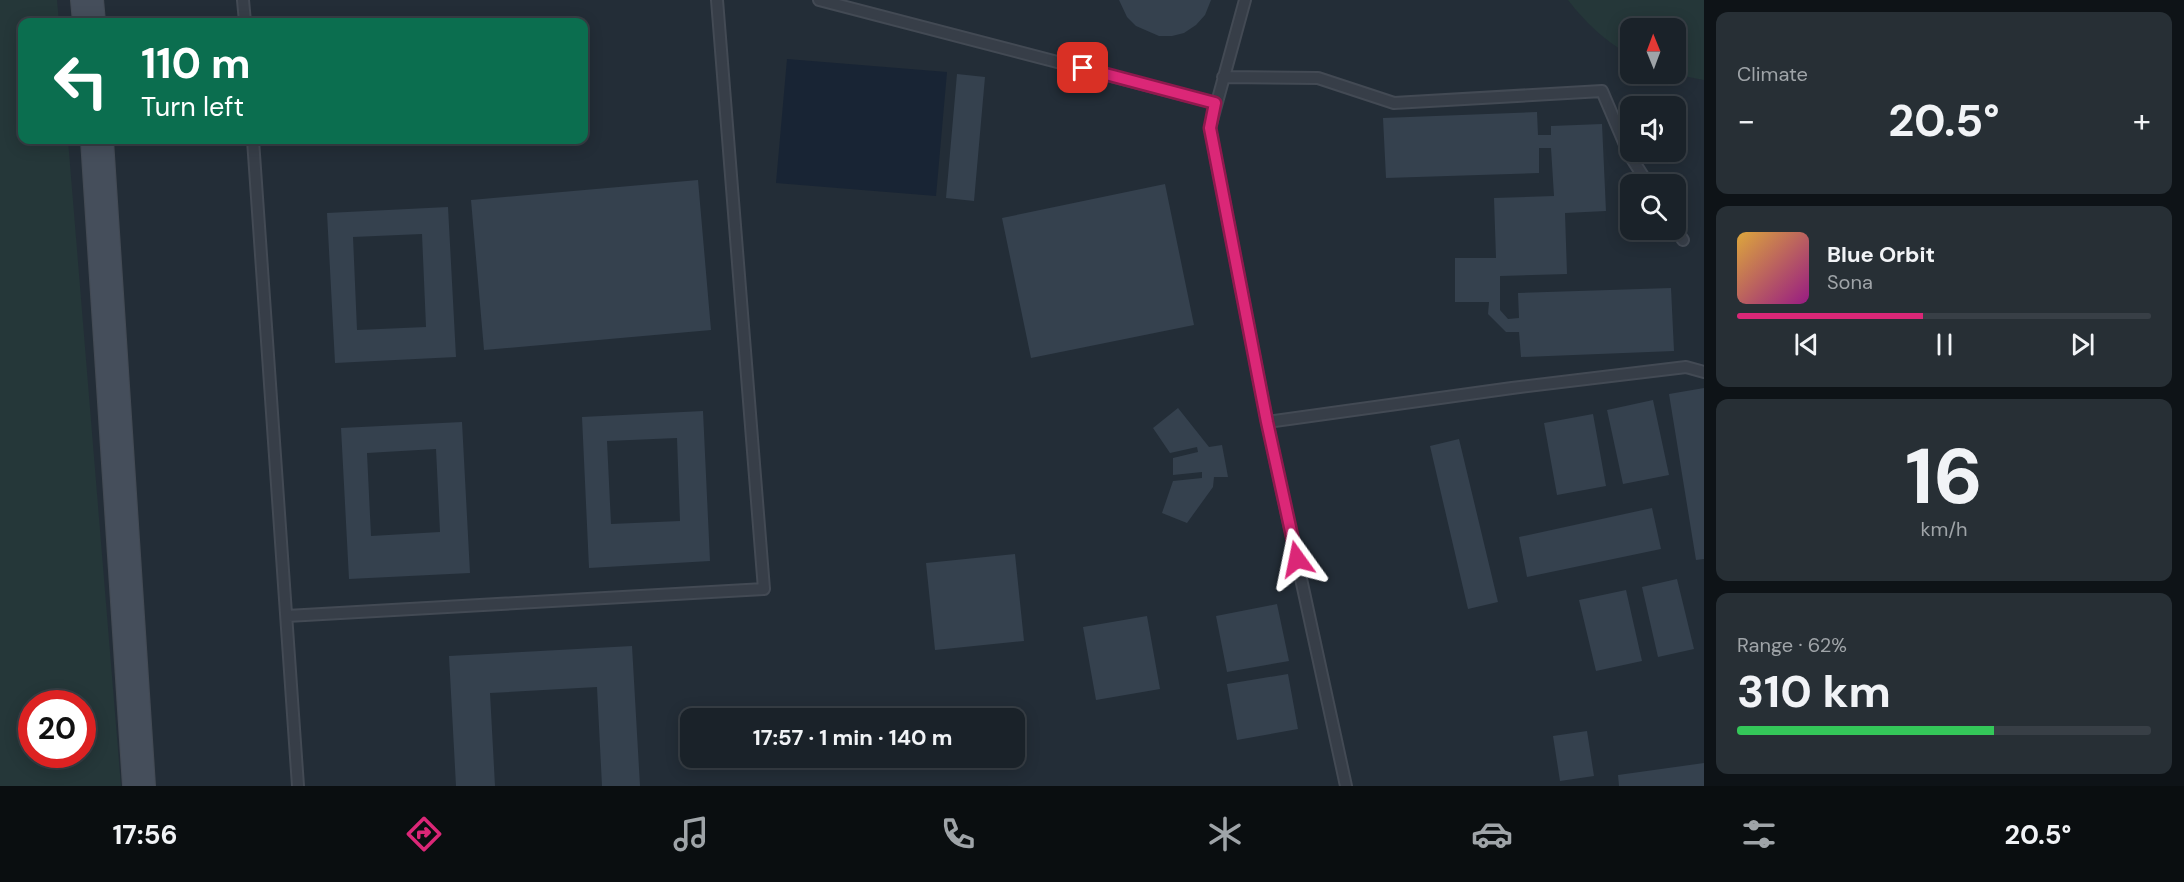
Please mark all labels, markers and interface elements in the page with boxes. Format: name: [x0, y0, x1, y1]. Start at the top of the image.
north arrow: [1620, 18, 1686, 84]
map controls: [1620, 18, 1686, 240]
text: 110 m: [141, 36, 251, 91]
icon: left: [42, 42, 120, 120]
pin: [1057, 42, 1108, 93]
icon: arrive: [1066, 51, 1099, 84]
text: Climate: [1737, 61, 1808, 87]
text: Turn left: [141, 89, 244, 124]
text: 20.5°: [1888, 91, 2000, 150]
button: sound: [1620, 96, 1686, 162]
text: −: [1737, 99, 1755, 142]
text: +: [2133, 99, 2151, 142]
button: search: [1620, 174, 1686, 240]
text: Blue Orbit: [1827, 240, 1935, 269]
text: Sona: [1827, 269, 1873, 295]
icon: previous: [1790, 328, 1823, 361]
icon: pause: [1928, 328, 1961, 361]
icon: next: [2066, 328, 2099, 361]
text: 16: [1905, 426, 1983, 527]
text: km/h: [1920, 516, 1968, 542]
position arrow: [1265, 527, 1329, 591]
text: Range · 62%: [1737, 632, 1847, 658]
text: 310 km: [1737, 662, 1891, 721]
speed limit sign: 20: [18, 690, 96, 768]
text: 17:57 · 1 min · 140 m: [753, 723, 952, 752]
icon: directions: [403, 813, 445, 855]
icon: music: [670, 813, 712, 855]
icon: phone: [937, 813, 979, 855]
icon: climate: [1204, 813, 1246, 855]
icon: car: [1471, 813, 1513, 855]
icon: filters: [1738, 813, 1780, 855]
text: 17:56: [113, 817, 178, 852]
text: 20.5°: [2005, 817, 2071, 852]

